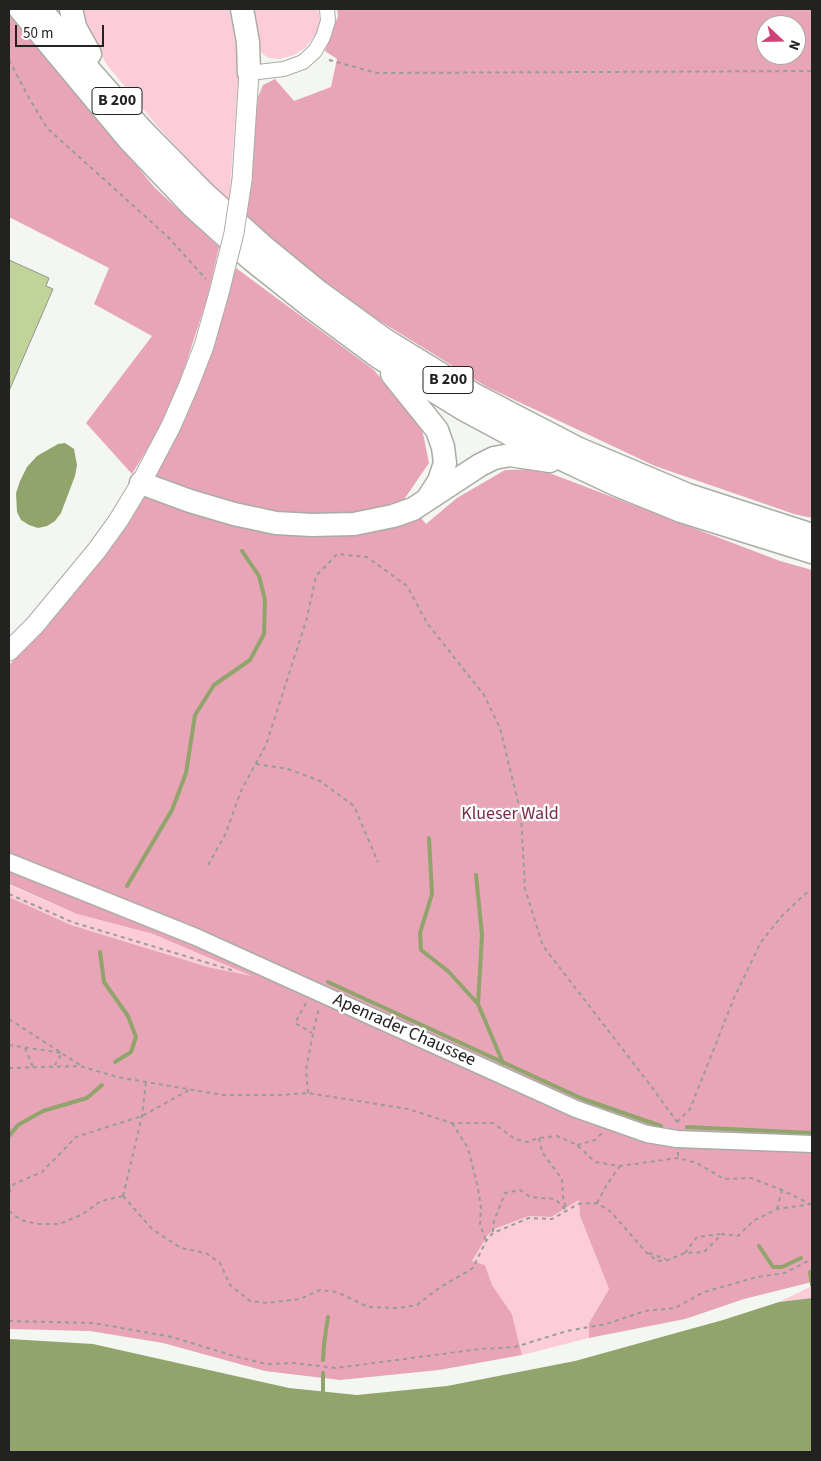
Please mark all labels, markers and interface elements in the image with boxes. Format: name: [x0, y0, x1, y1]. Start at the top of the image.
scale bar: [18, 15, 106, 47]
north arrow: [756, 15, 806, 65]
text: 50 m: [23, 23, 53, 44]
text: N: [783, 37, 805, 53]
road number: B 200: [92, 88, 142, 114]
road number: B 200: [423, 366, 473, 394]
park label: Klueser Wald: [461, 804, 559, 826]
street label: Apenrader Chaussee: [329, 990, 479, 1072]

